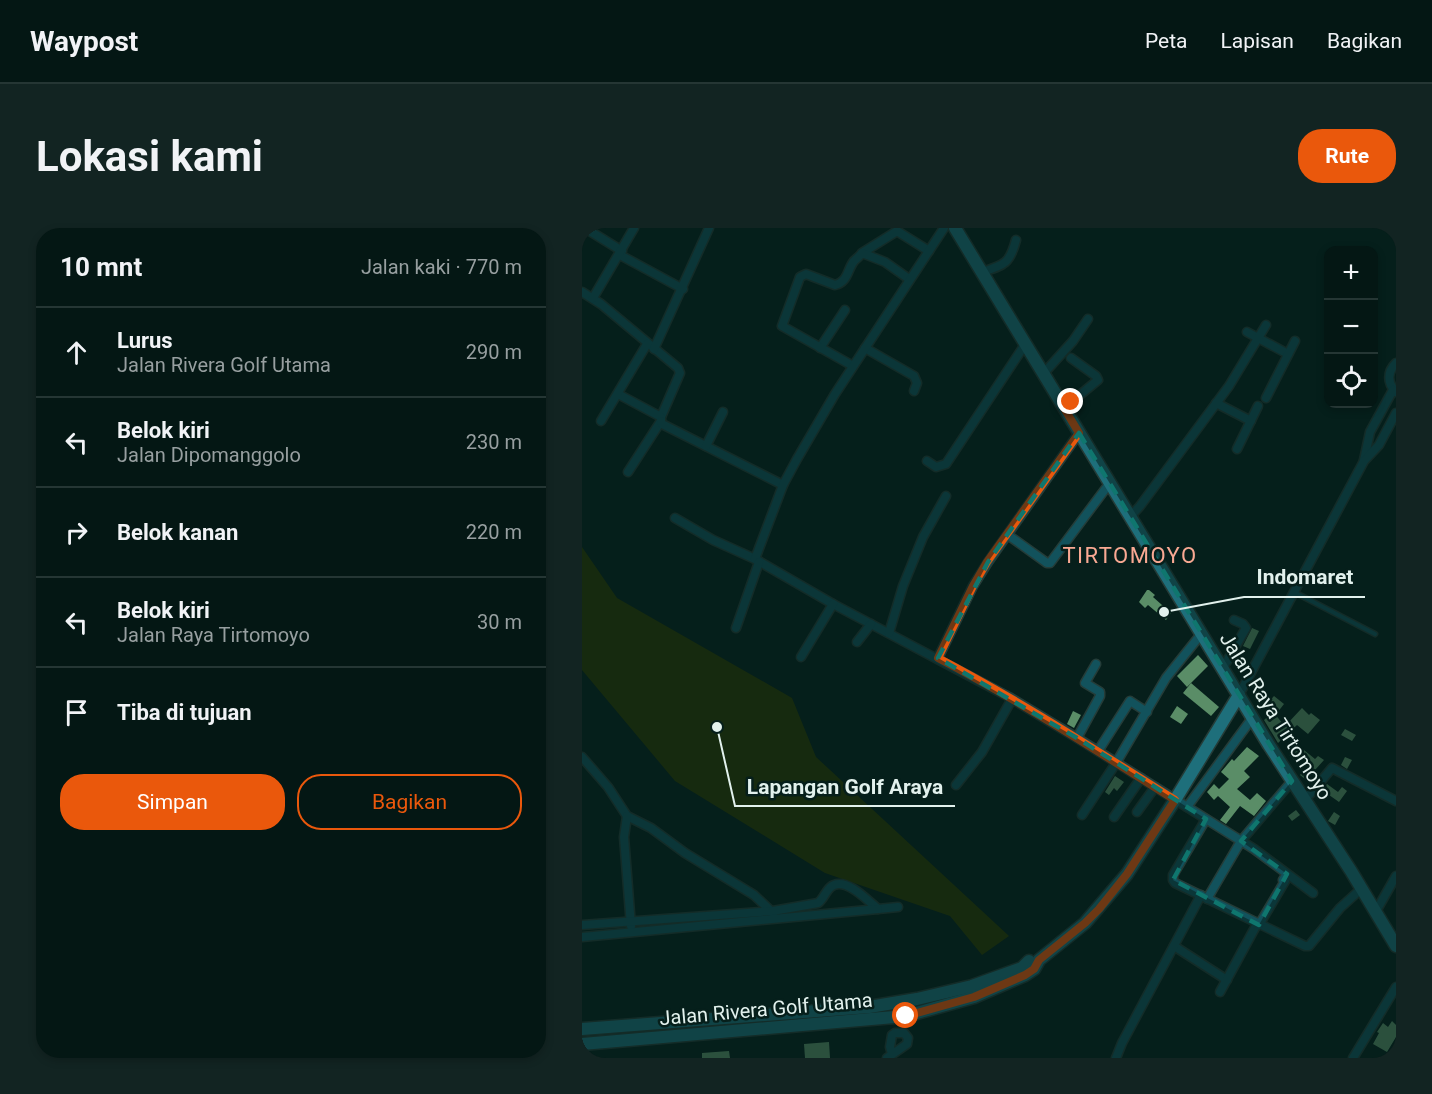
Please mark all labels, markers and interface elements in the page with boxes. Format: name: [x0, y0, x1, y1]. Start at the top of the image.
text: Waypost: [30, 25, 138, 58]
text: Peta: [1145, 29, 1187, 53]
text: Lapisan: [1220, 29, 1294, 53]
text: Bagikan: [1327, 29, 1402, 53]
button: Rute: [1298, 129, 1396, 183]
text: Lokasi kami: [36, 132, 263, 181]
map controls: [1324, 246, 1378, 408]
button: +: [1324, 246, 1378, 300]
text: 10 mnt: [60, 252, 142, 282]
text: Jalan kaki · 770 m: [361, 255, 522, 279]
button: −: [1324, 300, 1378, 354]
text: Lurus: [117, 328, 173, 353]
icon: ahead: [60, 336, 93, 369]
text: 290 m: [466, 340, 522, 364]
text: Jalan Rivera Golf Utama: [117, 353, 331, 377]
button: locate: [1324, 354, 1378, 408]
route end: [1057, 388, 1083, 414]
text: Belok kiri: [117, 418, 210, 443]
icon: left: [60, 426, 93, 459]
text: 230 m: [466, 430, 522, 454]
text: Jalan Dipomanggolo: [117, 443, 301, 467]
icon: right: [60, 516, 93, 549]
text: Belok kanan: [117, 520, 238, 545]
text: 220 m: [466, 520, 522, 544]
district label: TIRTOMOYO: [1062, 543, 1198, 568]
callout: Indomaret: [1244, 558, 1365, 597]
text: Indomaret: [1257, 565, 1353, 589]
text: Belok kiri: [117, 598, 210, 623]
icon: left: [60, 606, 93, 639]
text: 30 m: [477, 610, 522, 634]
text: Jalan Raya Tirtomoyo: [117, 623, 310, 647]
street label: Jalan Raya Tirtomoyo: [1215, 628, 1337, 804]
icon: arrive: [60, 696, 93, 729]
text: Tiba di tujuan: [117, 700, 252, 725]
callout: Lapangan Golf Araya: [735, 767, 955, 806]
button: Simpan: [60, 774, 285, 830]
button: Bagikan: [297, 774, 522, 830]
text: Lapangan Golf Araya: [747, 775, 943, 799]
street label: Jalan Rivera Golf Utama: [658, 988, 874, 1030]
route start: [892, 1002, 918, 1028]

